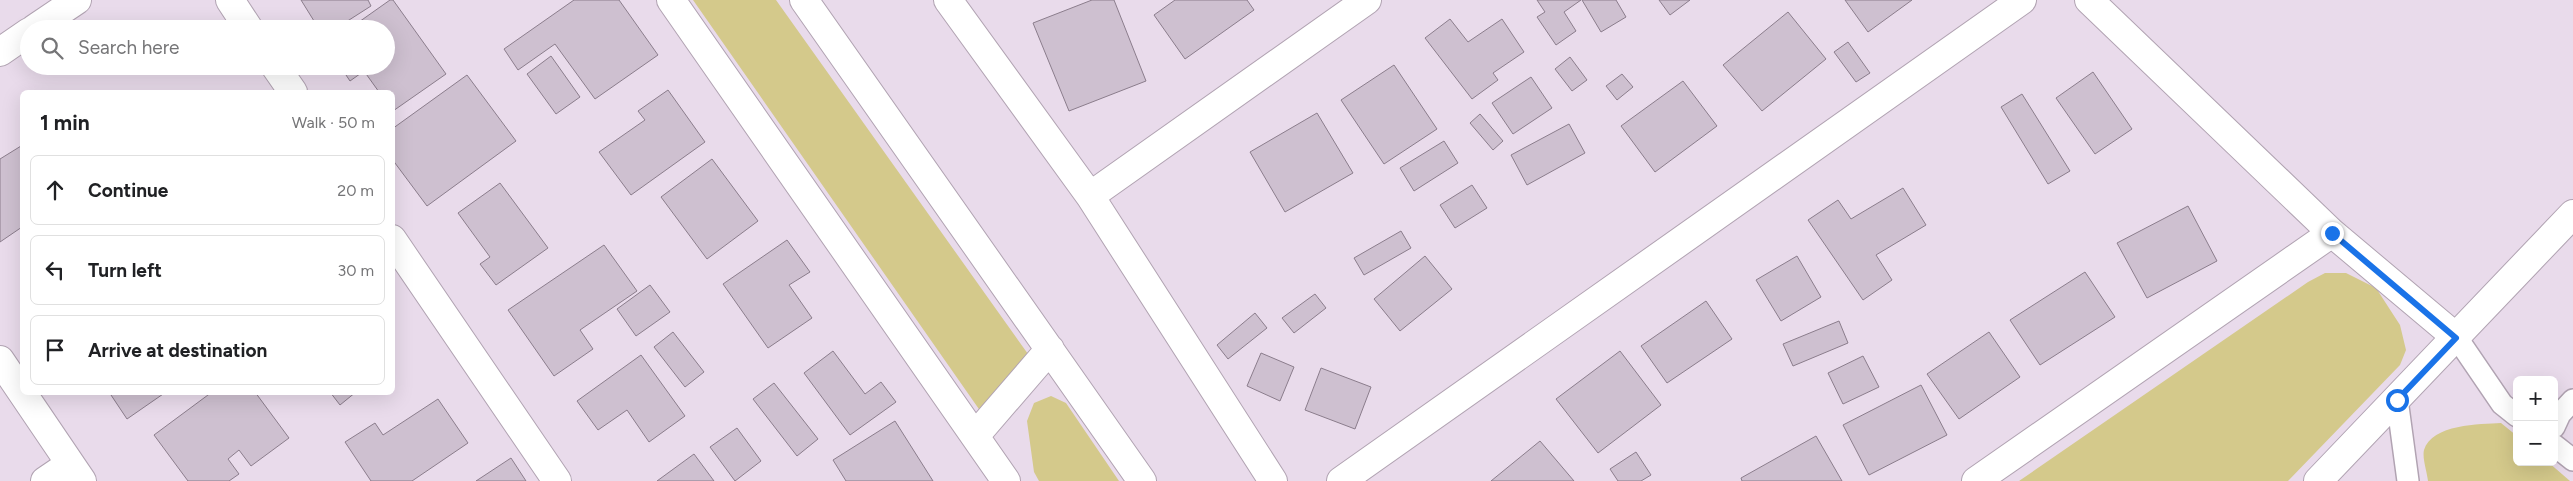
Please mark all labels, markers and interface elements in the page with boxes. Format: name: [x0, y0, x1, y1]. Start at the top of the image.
search box: [20, 20, 395, 75]
icon: search: [38, 34, 66, 62]
text: Search here: [78, 36, 180, 59]
text: 1 min: [40, 110, 90, 135]
text: Walk · 50 m: [292, 113, 375, 132]
icon: ahead: [41, 176, 69, 204]
text: Continue: [88, 179, 168, 202]
text: 20 m: [337, 181, 374, 200]
route end: [2321, 222, 2344, 245]
icon: left: [41, 256, 69, 284]
text: Turn left: [88, 259, 162, 282]
text: 30 m: [337, 261, 374, 280]
icon: arrive: [41, 336, 69, 364]
text: Arrive at destination: [88, 339, 267, 362]
map controls: [2513, 376, 2558, 466]
button: +: [2513, 376, 2558, 421]
route start: [2386, 389, 2409, 412]
button: −: [2513, 421, 2558, 466]

